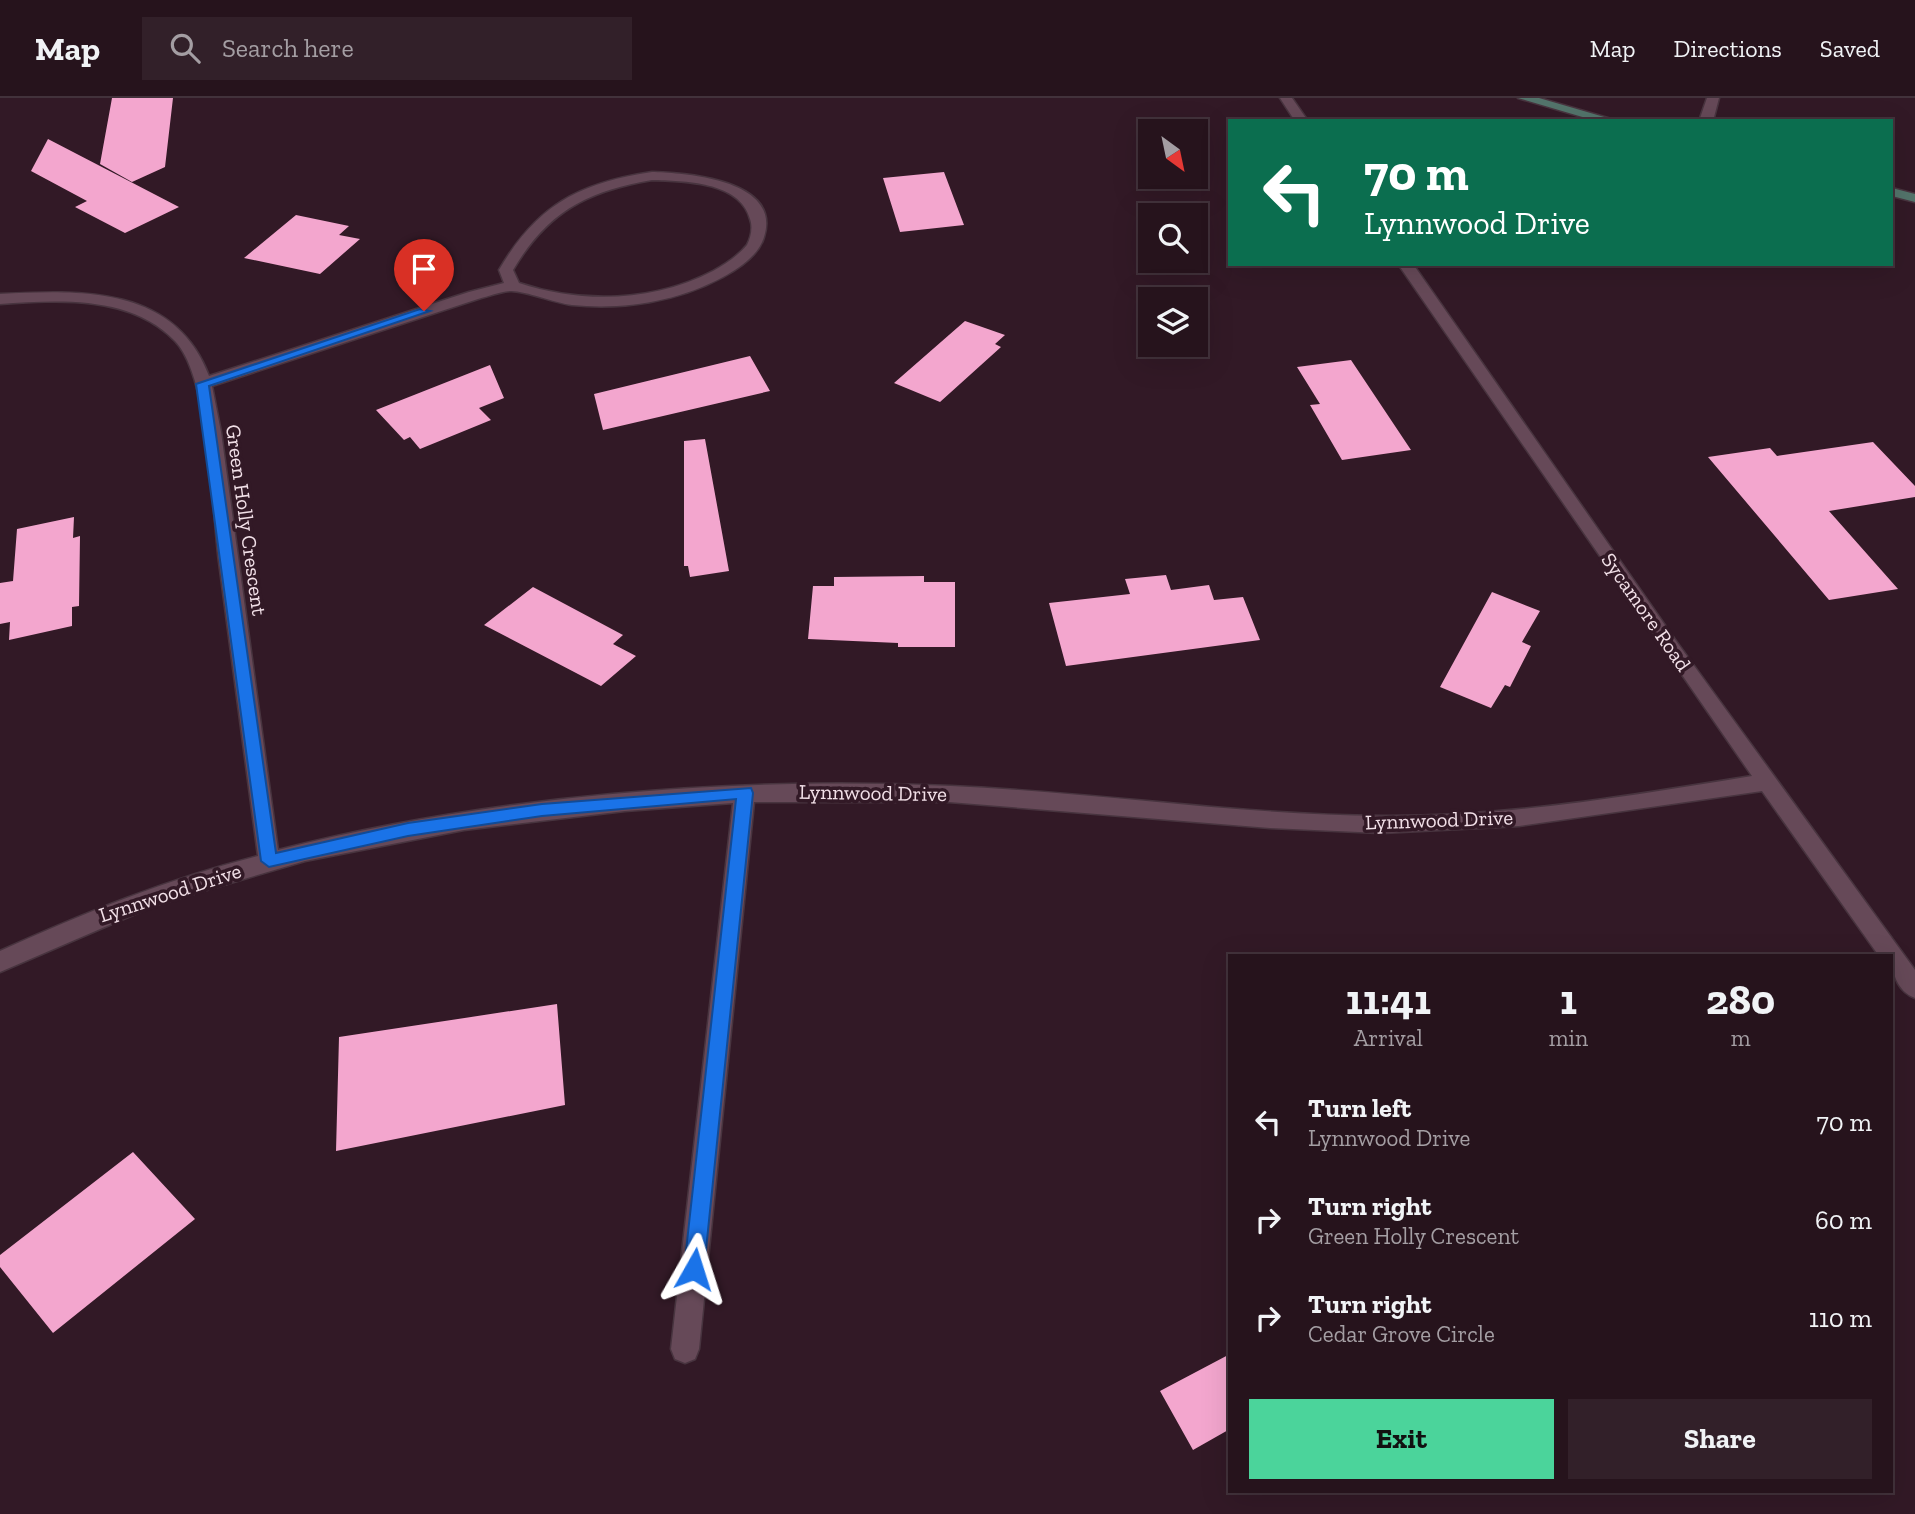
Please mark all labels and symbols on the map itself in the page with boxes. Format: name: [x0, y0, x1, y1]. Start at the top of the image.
north arrow: [1138, 119, 1208, 189]
pin: [394, 239, 454, 311]
street label: Green Holly Crescent: [221, 423, 272, 617]
street label: Sycamore Road: [1596, 548, 1697, 676]
street label: Lynnwood Drive: [799, 779, 947, 806]
street label: Lynnwood Drive: [1365, 804, 1514, 835]
street label: Lynnwood Drive: [96, 858, 244, 927]
position arrow: [657, 1232, 731, 1306]

